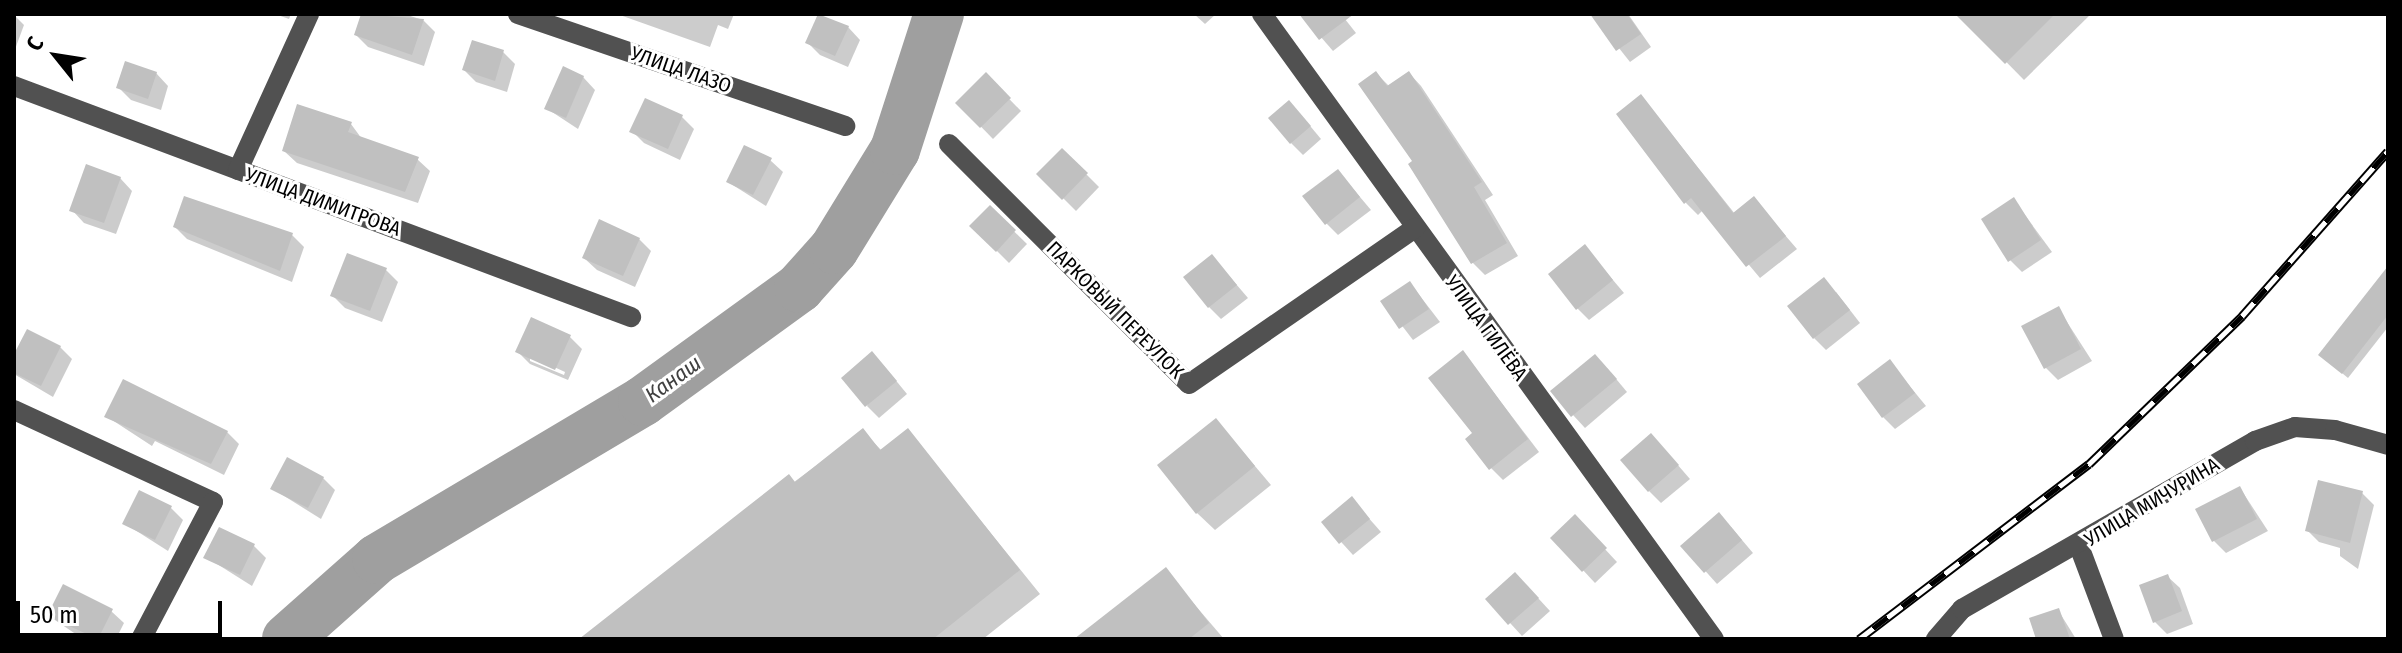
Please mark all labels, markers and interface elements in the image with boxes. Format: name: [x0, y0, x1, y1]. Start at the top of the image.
north arrow: [16, 16, 96, 96]
text: С: [20, 32, 49, 55]
street label: УЛИЦА ЛАЗО: [628, 42, 734, 98]
street label: УЛИЦА ДИМИТРОВА: [242, 163, 404, 241]
street label: ПАРКОВЫЙ ПЕРЕУЛОК: [1041, 236, 1189, 384]
street label: УЛИЦА ГИЛЁВА: [1440, 271, 1532, 385]
water label: Канаш: [640, 350, 706, 408]
street label: УЛИЦА МИЧУРИНА: [2080, 452, 2224, 552]
scale bar: [20, 585, 226, 635]
text: 50 m: [30, 601, 78, 629]

